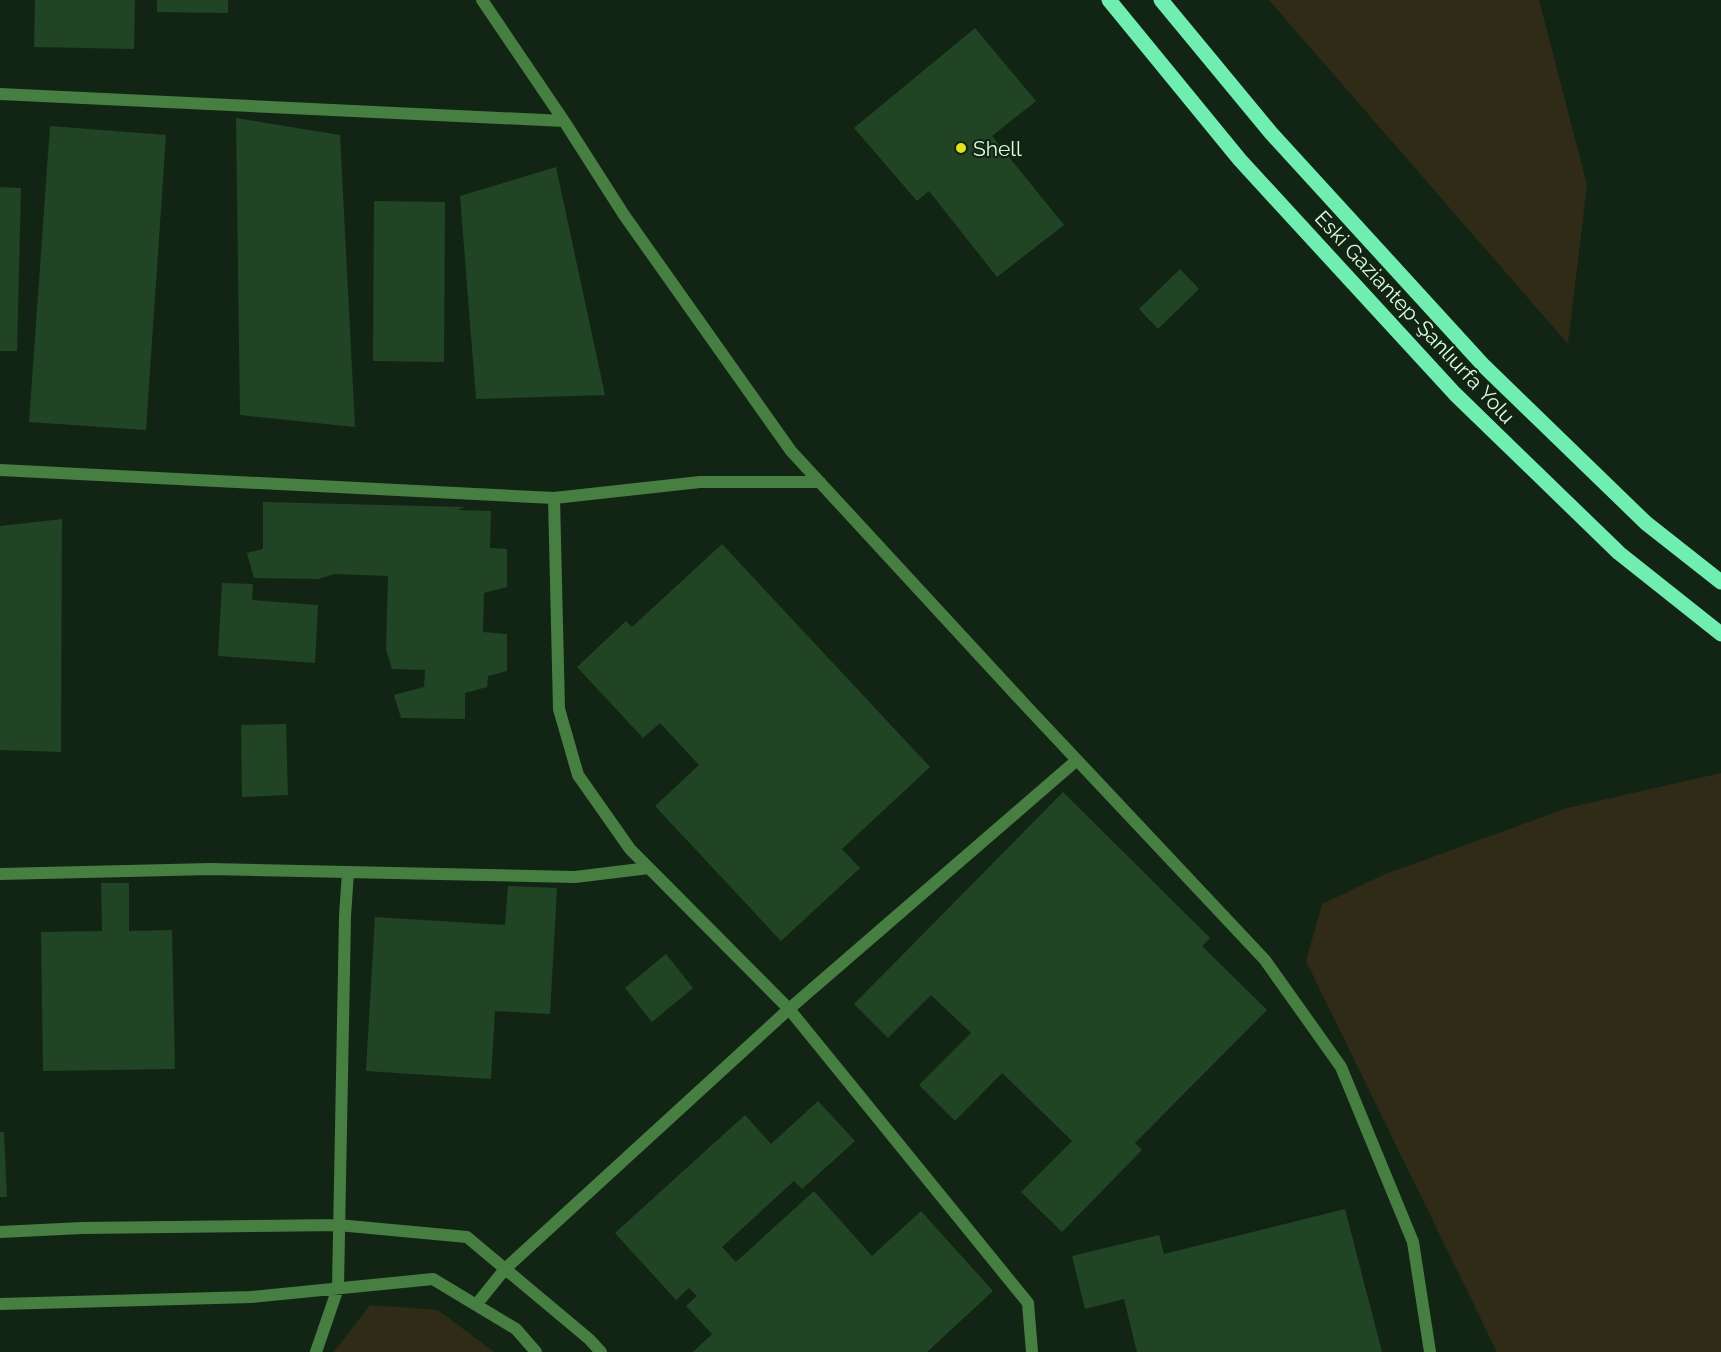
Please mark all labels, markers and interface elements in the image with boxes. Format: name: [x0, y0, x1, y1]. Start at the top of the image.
place label: Shell: [973, 136, 1022, 161]
marker: Shell: [954, 141, 968, 155]
street label: Eski Gaziantep-Şanlıurfa Yolu: [1310, 205, 1520, 429]

